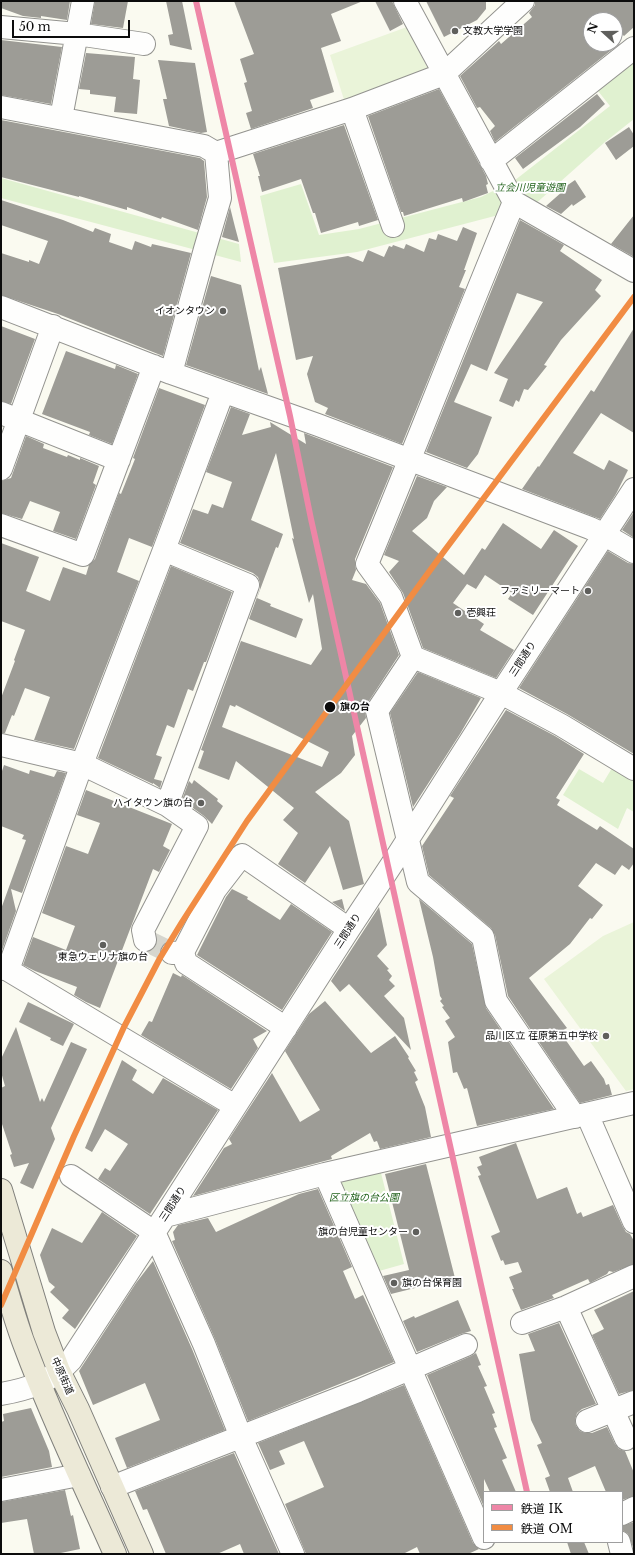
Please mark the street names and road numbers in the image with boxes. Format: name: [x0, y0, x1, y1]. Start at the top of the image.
street label: 三間通り: [507, 639, 539, 679]
street label: 三間通り: [332, 911, 364, 951]
street label: 三間通り: [157, 1184, 189, 1224]
street label: 中原街道: [48, 1355, 76, 1397]

